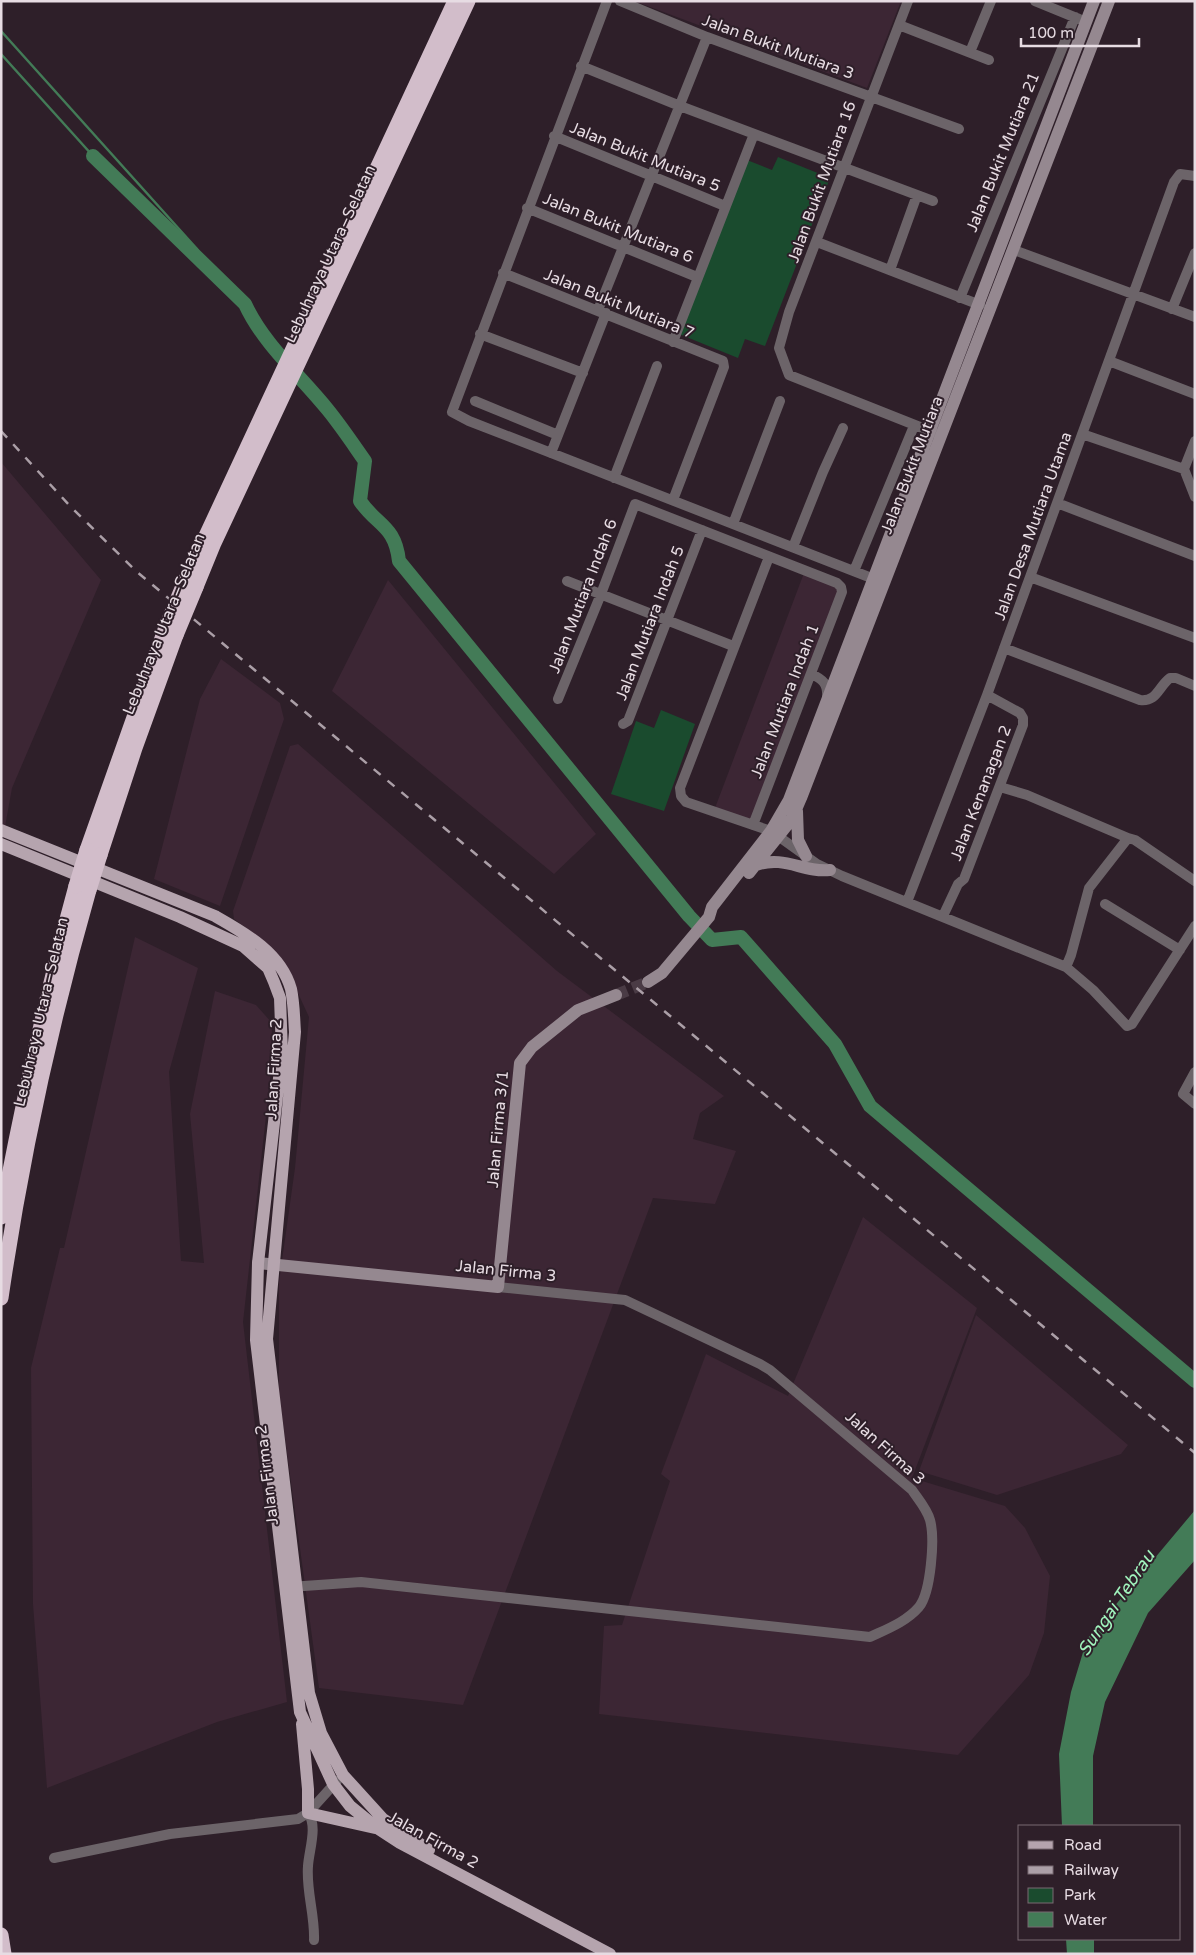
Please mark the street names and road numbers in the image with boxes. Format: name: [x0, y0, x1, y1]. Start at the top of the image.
street label: Jalan Bukit Mutiara 3: [699, 10, 857, 84]
street label: Jalan Bukit Mutiara 21: [962, 69, 1044, 235]
street label: Jalan Bukit Mutiara 16: [783, 98, 861, 266]
street label: Jalan Bukit Mutiara 5: [567, 118, 723, 196]
street label: Lebuhraya Utara–Selatan: [280, 162, 380, 346]
street label: Jalan Bukit Mutiara 6: [540, 189, 696, 267]
street label: Jalan Bukit Mutiara 7: [541, 265, 697, 343]
street label: Jalan Bukit Mutiara: [876, 393, 948, 537]
street label: Jalan Desa Mutiara Utama: [990, 429, 1076, 623]
street label: Jalan Mutiara Indah 6: [544, 516, 622, 676]
street label: Lebuhraya Utara–Selatan: [118, 530, 210, 718]
street label: Jalan Mutiara Indah 5: [611, 543, 689, 703]
street label: Jalan Mutiara Indah 1: [746, 621, 824, 781]
street label: Jalan Kenanagan 2: [946, 722, 1016, 864]
street label: Lebuhraya Utara–Selatan: [9, 915, 73, 1109]
street label: Jalan Firma 2: [261, 1018, 287, 1120]
street label: Jalan Firma 3/1: [483, 1069, 513, 1189]
street label: Jalan Firma 3: [455, 1256, 557, 1286]
street label: Jalan Firma 3: [841, 1407, 929, 1489]
street label: Jalan Firma 2: [251, 1424, 283, 1526]
street label: Jalan Firma 2: [384, 1807, 482, 1873]

